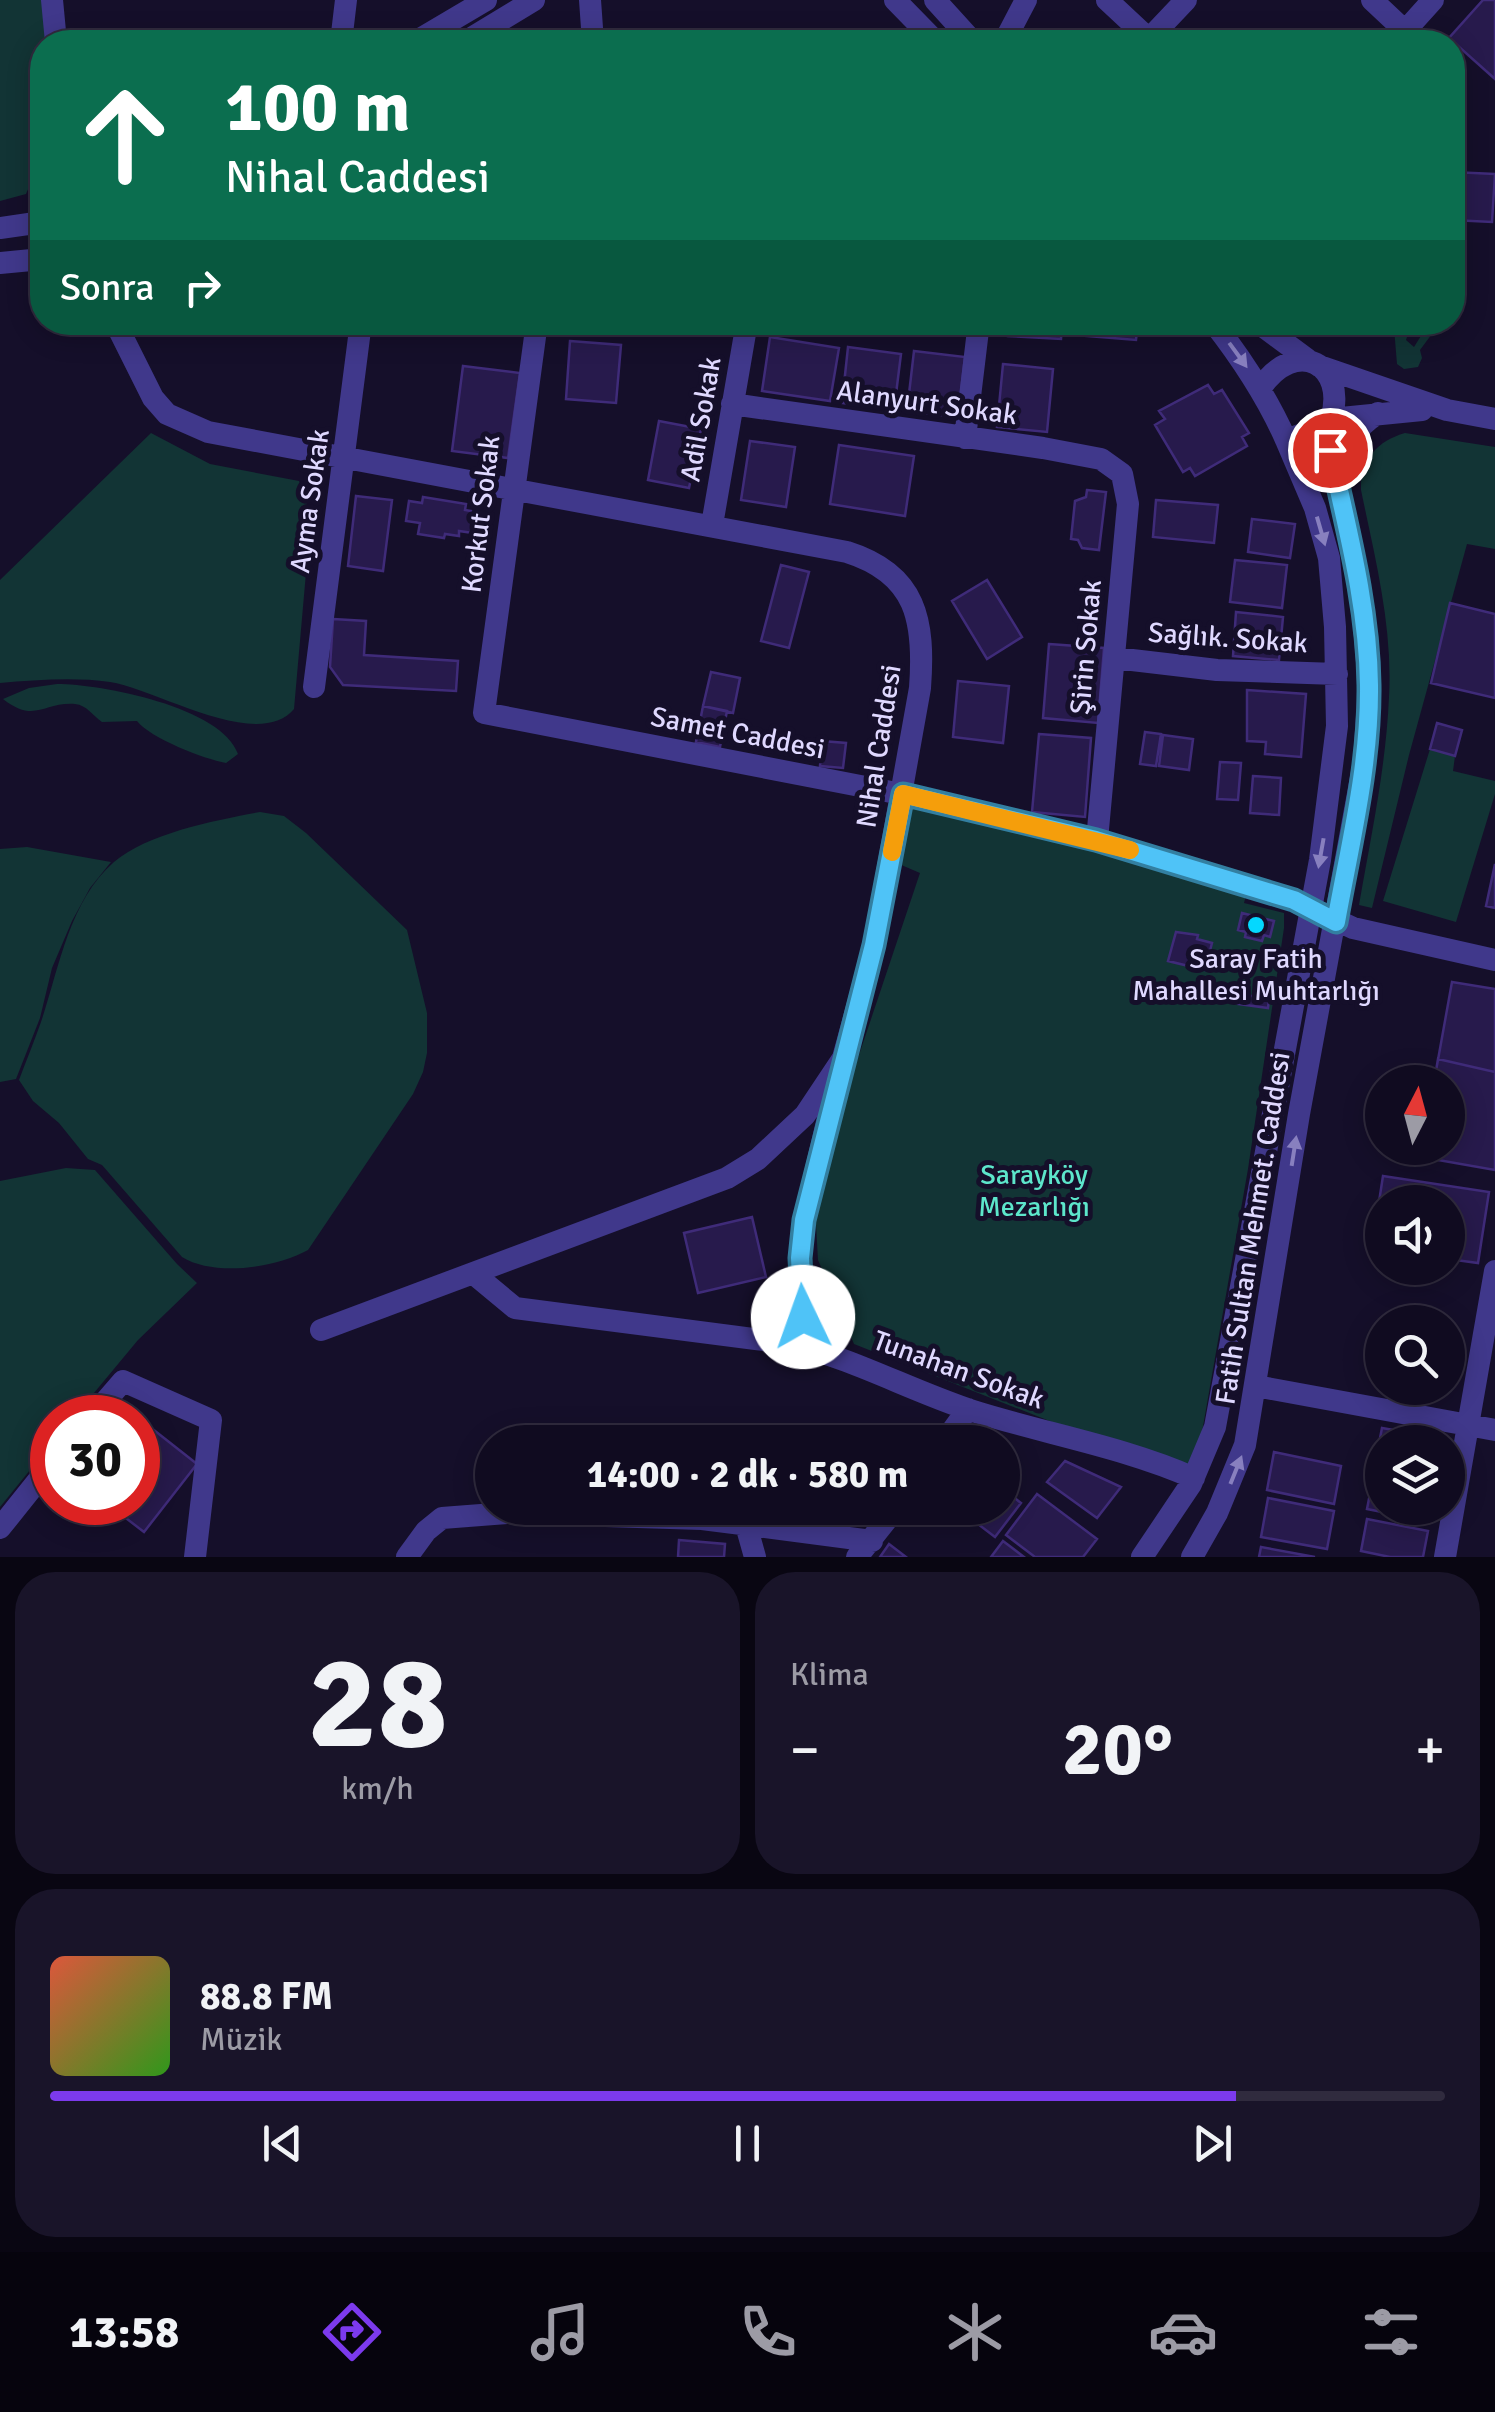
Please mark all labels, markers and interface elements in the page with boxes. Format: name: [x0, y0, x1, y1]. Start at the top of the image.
text: 100 m: [225, 64, 410, 150]
icon: ahead: [60, 70, 190, 200]
text: Nihal Caddesi: [225, 150, 490, 205]
icon: right: [175, 260, 230, 315]
text: Sonra: [60, 264, 155, 311]
one-way arrow: [1228, 342, 1247, 368]
street label: Adil Sokak: [673, 354, 729, 484]
street label: Alanyurt Sokak: [834, 374, 1019, 432]
pin: [1288, 408, 1373, 493]
icon: arrive: [1303, 423, 1358, 478]
street label: Ayma Sokak: [283, 427, 337, 575]
street label: Korkut Sokak: [454, 433, 508, 595]
one-way arrow: [1314, 515, 1330, 546]
street label: Şirin Sokak: [1063, 578, 1109, 716]
street label: Sağlık. Sokak: [1147, 615, 1309, 661]
street label: Nihal Caddesi: [849, 662, 909, 830]
street label: Samet Caddesi: [648, 699, 828, 767]
one-way arrow: [1313, 838, 1328, 869]
marker: Saray Fatih Mahallesi Muhtarlığı: [1245, 914, 1267, 936]
place label: Saray Fatih Mahallesi Muhtarlığı: [1132, 942, 1380, 1008]
street label: Fatih Sultan Mehmet. Caddesi: [1208, 1049, 1298, 1407]
north arrow: [1365, 1065, 1465, 1165]
map controls: [1365, 1065, 1465, 1525]
one-way arrow: [1286, 1134, 1302, 1166]
park label: Sarayköy Mezarlığı: [978, 1158, 1090, 1224]
button: sound: [1365, 1185, 1465, 1285]
position arrow: [751, 1265, 855, 1369]
button: search: [1365, 1305, 1465, 1405]
street label: Tunahan Sokak: [868, 1323, 1049, 1417]
speed limit sign: 30: [30, 1395, 160, 1525]
button: layers: [1365, 1425, 1465, 1525]
text: 14:00 · 2 dk · 580 m: [587, 1451, 908, 1498]
one-way arrow: [1228, 1455, 1244, 1485]
text: 28: [307, 1624, 448, 1784]
text: Klima: [790, 1655, 869, 1694]
text: 20°: [1062, 1703, 1173, 1796]
text: −: [790, 1716, 820, 1784]
text: +: [1415, 1716, 1445, 1784]
text: km/h: [341, 1769, 414, 1808]
text: 88.8 FM: [200, 1973, 333, 2020]
text: Müzik: [200, 2020, 282, 2059]
icon: previous: [255, 2116, 310, 2171]
icon: pause: [720, 2116, 775, 2171]
icon: next: [1185, 2116, 1240, 2171]
icon: directions: [317, 2297, 387, 2367]
icon: music: [525, 2297, 595, 2367]
icon: phone: [733, 2297, 803, 2367]
icon: climate: [940, 2297, 1010, 2367]
icon: car: [1148, 2297, 1218, 2367]
icon: filters: [1356, 2297, 1426, 2367]
text: 13:58: [69, 2305, 179, 2360]

